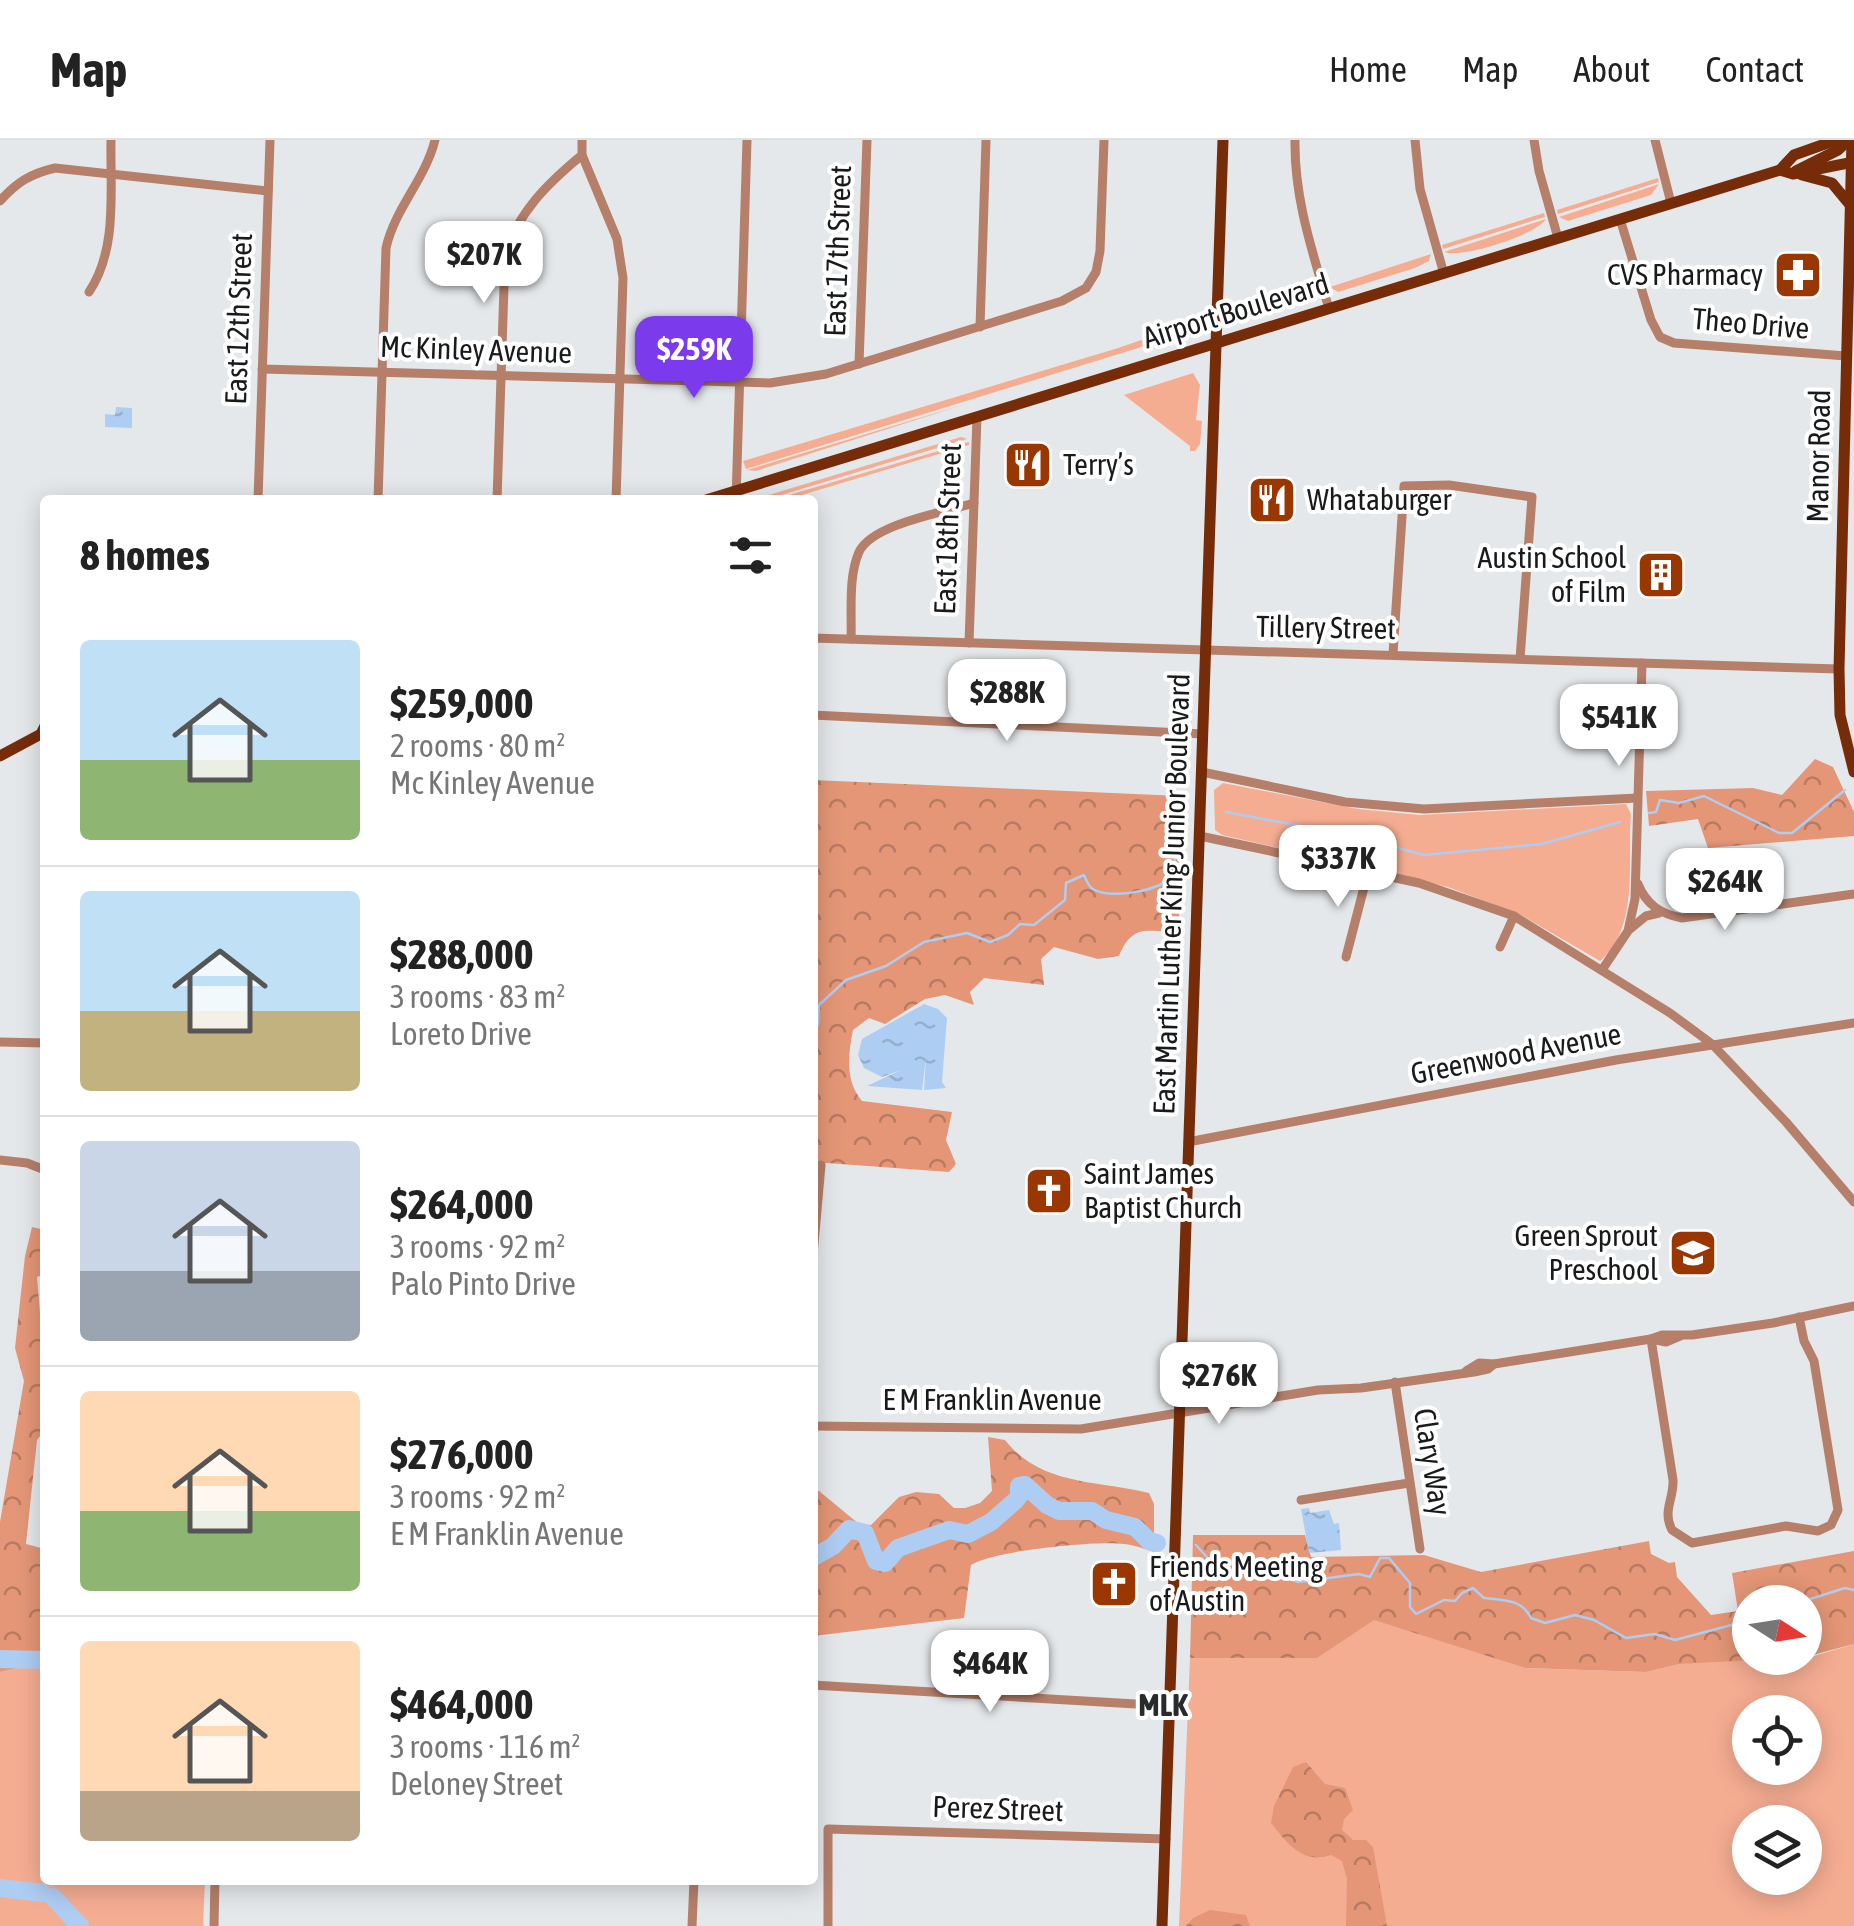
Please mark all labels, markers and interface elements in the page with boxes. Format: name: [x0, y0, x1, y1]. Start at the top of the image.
text: Map: [50, 42, 127, 97]
text: Home: [1329, 49, 1407, 89]
text: Map: [1462, 49, 1518, 89]
text: About: [1573, 49, 1650, 89]
text: Contact: [1705, 49, 1804, 89]
street label: East 17th Street: [817, 165, 857, 337]
pin: $207K: [414, 221, 554, 306]
street label: East 12th Street: [218, 233, 258, 405]
text: $207K: [447, 235, 521, 272]
pharmacy icon: CVS Pharmacy: [1772, 249, 1824, 301]
place label: CVS Pharmacy: [1607, 257, 1763, 291]
street label: Airport Boulevard: [1138, 266, 1333, 355]
street label: Theo Drive: [1691, 301, 1811, 345]
pin: $259K: [624, 316, 764, 401]
street label: Mc Kinley Avenue: [380, 329, 573, 369]
text: $259K: [657, 330, 731, 367]
street label: Manor Road: [1800, 389, 1836, 523]
restaurant icon: Terry’s: [1002, 439, 1054, 491]
street label: East 18th Street: [927, 443, 967, 615]
place label: Terry’s: [1063, 447, 1134, 481]
restaurant icon: Whataburger: [1246, 474, 1298, 526]
place label: Whataburger: [1307, 482, 1452, 516]
icon: filters: [723, 528, 778, 583]
text: 8 homes: [80, 531, 210, 579]
place label: Austin School of Film: [1478, 540, 1626, 608]
building icon: Austin School of Film: [1635, 549, 1687, 601]
street label: Tillery Street: [1256, 609, 1396, 645]
pin: $288K: [937, 659, 1077, 744]
text: $288K: [970, 673, 1044, 710]
street label: East Martin Luther King Junior Boulevard: [1146, 673, 1196, 1115]
text: $259,000: [390, 679, 534, 727]
icon: home: [160, 680, 280, 800]
pin: $541K: [1549, 684, 1689, 769]
text: $541K: [1582, 698, 1656, 735]
text: 2 rooms · 80 m²: [390, 727, 565, 764]
text: Mc Kinley Avenue: [390, 764, 595, 801]
pin: $337K: [1268, 825, 1408, 910]
text: $337K: [1301, 839, 1375, 876]
pin: $264K: [1655, 848, 1795, 933]
text: $264K: [1688, 862, 1762, 899]
text: $288,000: [390, 930, 534, 978]
icon: home: [160, 931, 280, 1051]
text: 3 rooms · 83 m²: [390, 978, 565, 1015]
text: Loreto Drive: [390, 1015, 532, 1052]
street label: Greenwood Avenue: [1408, 1016, 1624, 1090]
place label: Saint James Baptist Church: [1084, 1156, 1242, 1224]
church icon: Saint James Baptist Church: [1023, 1165, 1075, 1217]
text: $264,000: [390, 1180, 534, 1228]
icon: home: [160, 1181, 280, 1301]
place label: Green Sprout Preschool: [1515, 1218, 1658, 1286]
school or university icon: Green Sprout Preschool: [1667, 1227, 1719, 1279]
text: 3 rooms · 92 m²: [390, 1228, 565, 1265]
text: Palo Pinto Drive: [390, 1265, 576, 1302]
pin: $276K: [1149, 1342, 1289, 1427]
text: $276K: [1182, 1356, 1256, 1393]
street label: E M Franklin Avenue: [882, 1382, 1102, 1416]
street label: Clary Way: [1408, 1406, 1458, 1518]
text: $276,000: [390, 1430, 534, 1478]
icon: home: [160, 1431, 280, 1551]
text: 3 rooms · 92 m²: [390, 1478, 565, 1515]
text: E M Franklin Avenue: [390, 1515, 624, 1552]
place label: Friends Meeting of Austin: [1149, 1549, 1324, 1617]
church icon: Friends Meeting of Austin: [1088, 1558, 1140, 1610]
north arrow: [1732, 1585, 1822, 1675]
map controls: [1732, 1585, 1822, 1895]
pin: $464K: [920, 1630, 1060, 1715]
text: $464K: [953, 1644, 1027, 1681]
text: $464,000: [390, 1680, 534, 1728]
icon: home: [160, 1681, 280, 1801]
district label: MLK: [1138, 1686, 1188, 1723]
button: locate: [1732, 1695, 1822, 1785]
text: 3 rooms · 116 m²: [390, 1728, 580, 1765]
text: Deloney Street: [390, 1765, 563, 1802]
street label: Perez Street: [932, 1789, 1064, 1827]
button: layers: [1732, 1805, 1822, 1895]

